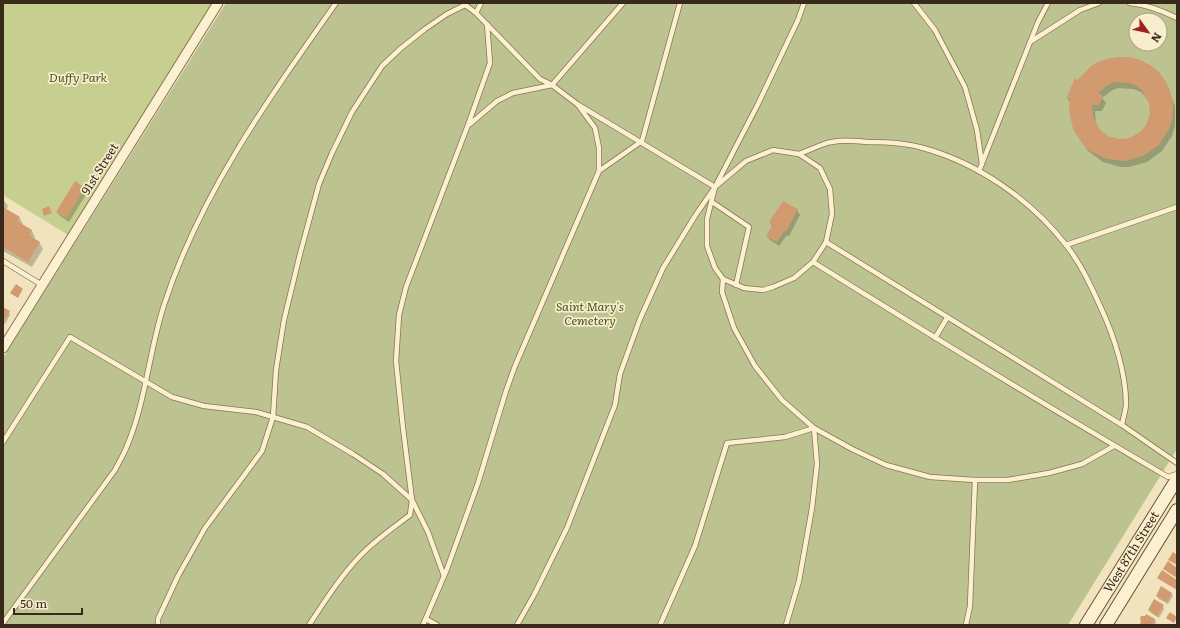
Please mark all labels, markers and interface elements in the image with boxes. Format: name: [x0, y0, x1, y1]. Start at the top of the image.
north arrow: [1128, 12, 1168, 52]
text: N: [1148, 30, 1166, 46]
park label: Duffy Park: [49, 68, 108, 86]
street label: 91st Street: [76, 139, 122, 198]
park label: Saint Mary's Cemetery: [556, 297, 624, 329]
street label: West 87th Street: [1098, 507, 1163, 596]
scale bar: [14, 590, 82, 616]
text: 50 m: [20, 594, 47, 612]

